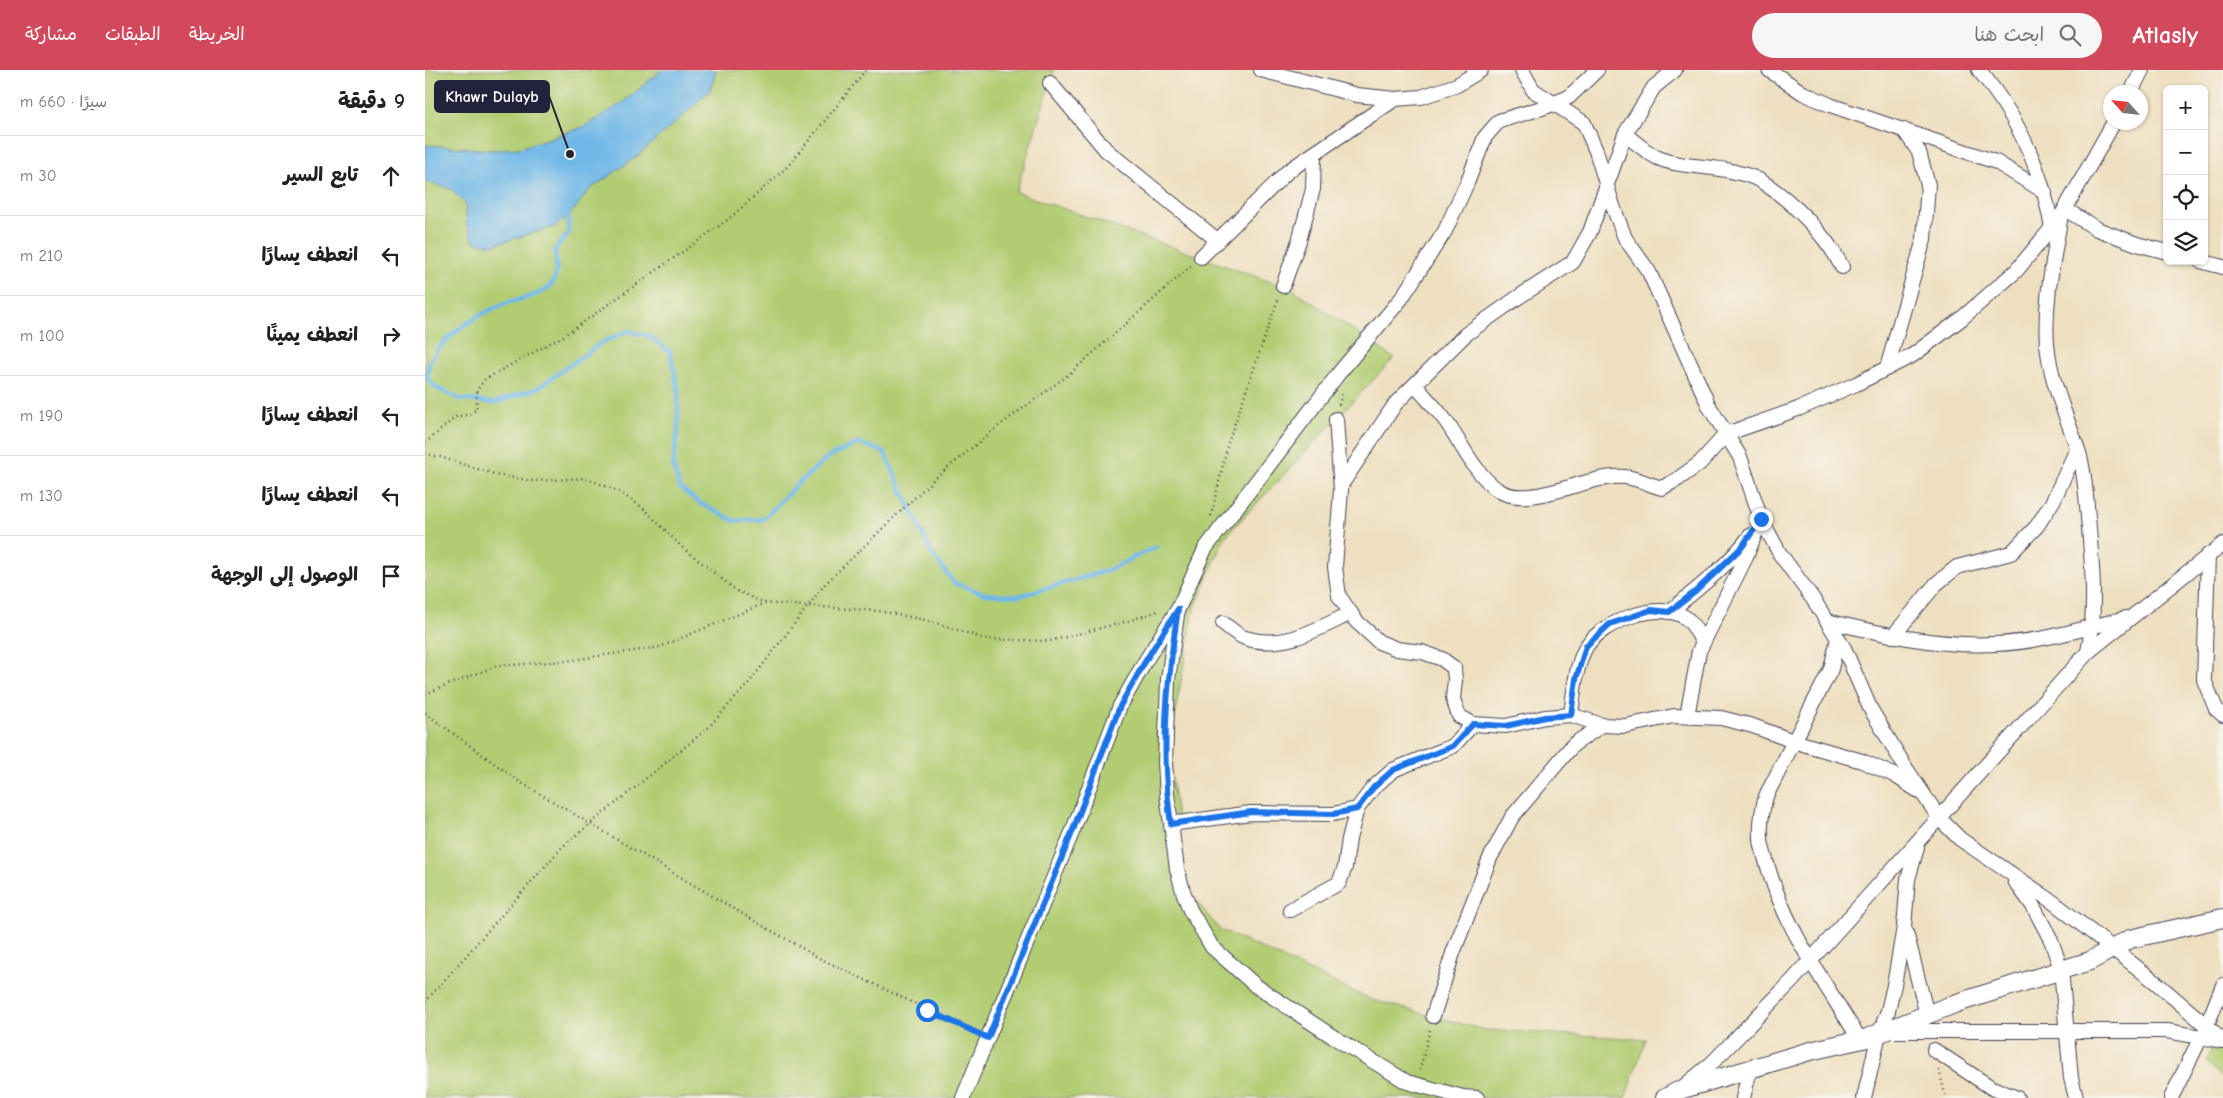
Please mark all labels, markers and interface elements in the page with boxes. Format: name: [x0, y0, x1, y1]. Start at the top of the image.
search box: [1752, 13, 2102, 58]
icon: search: [2056, 21, 2084, 49]
text: Atlasly: [2132, 21, 2198, 49]
text: مشاركة: [25, 24, 77, 45]
text: الطبقات: [105, 24, 161, 45]
text: الخريطة: [189, 24, 245, 45]
text: ابحث هنا: [1974, 24, 2044, 46]
callout: Khawr Dulayb: [435, 81, 549, 112]
north arrow: [2103, 85, 2148, 130]
map controls: [2163, 85, 2208, 265]
button: +: [2163, 85, 2208, 130]
text: Khawr Dulayb: [445, 88, 539, 106]
text: 9 دقيقة: [338, 89, 405, 113]
text: سيرًا · 660 m: [20, 93, 107, 111]
button: −: [2163, 130, 2208, 175]
icon: ahead: [377, 162, 405, 190]
text: تابع السير: [284, 164, 358, 186]
text: 30 m: [20, 167, 56, 185]
button: locate: [2163, 175, 2208, 220]
button: layers: [2163, 220, 2208, 265]
icon: left: [377, 242, 405, 270]
text: انعطف يسارًا: [261, 244, 358, 266]
text: 210 m: [20, 247, 63, 265]
icon: right: [377, 322, 405, 350]
text: انعطف يمينًا: [266, 324, 358, 346]
text: 100 m: [20, 327, 64, 345]
icon: left: [377, 402, 405, 430]
text: انعطف يسارًا: [261, 404, 358, 426]
text: 190 m: [20, 407, 63, 425]
icon: left: [377, 482, 405, 510]
text: انعطف يسارًا: [261, 484, 358, 506]
text: 130 m: [20, 487, 63, 505]
route end: [1750, 508, 1773, 531]
icon: arrive: [377, 562, 405, 590]
text: الوصول إلى الوجهة: [211, 564, 358, 586]
route start: [916, 999, 939, 1022]

